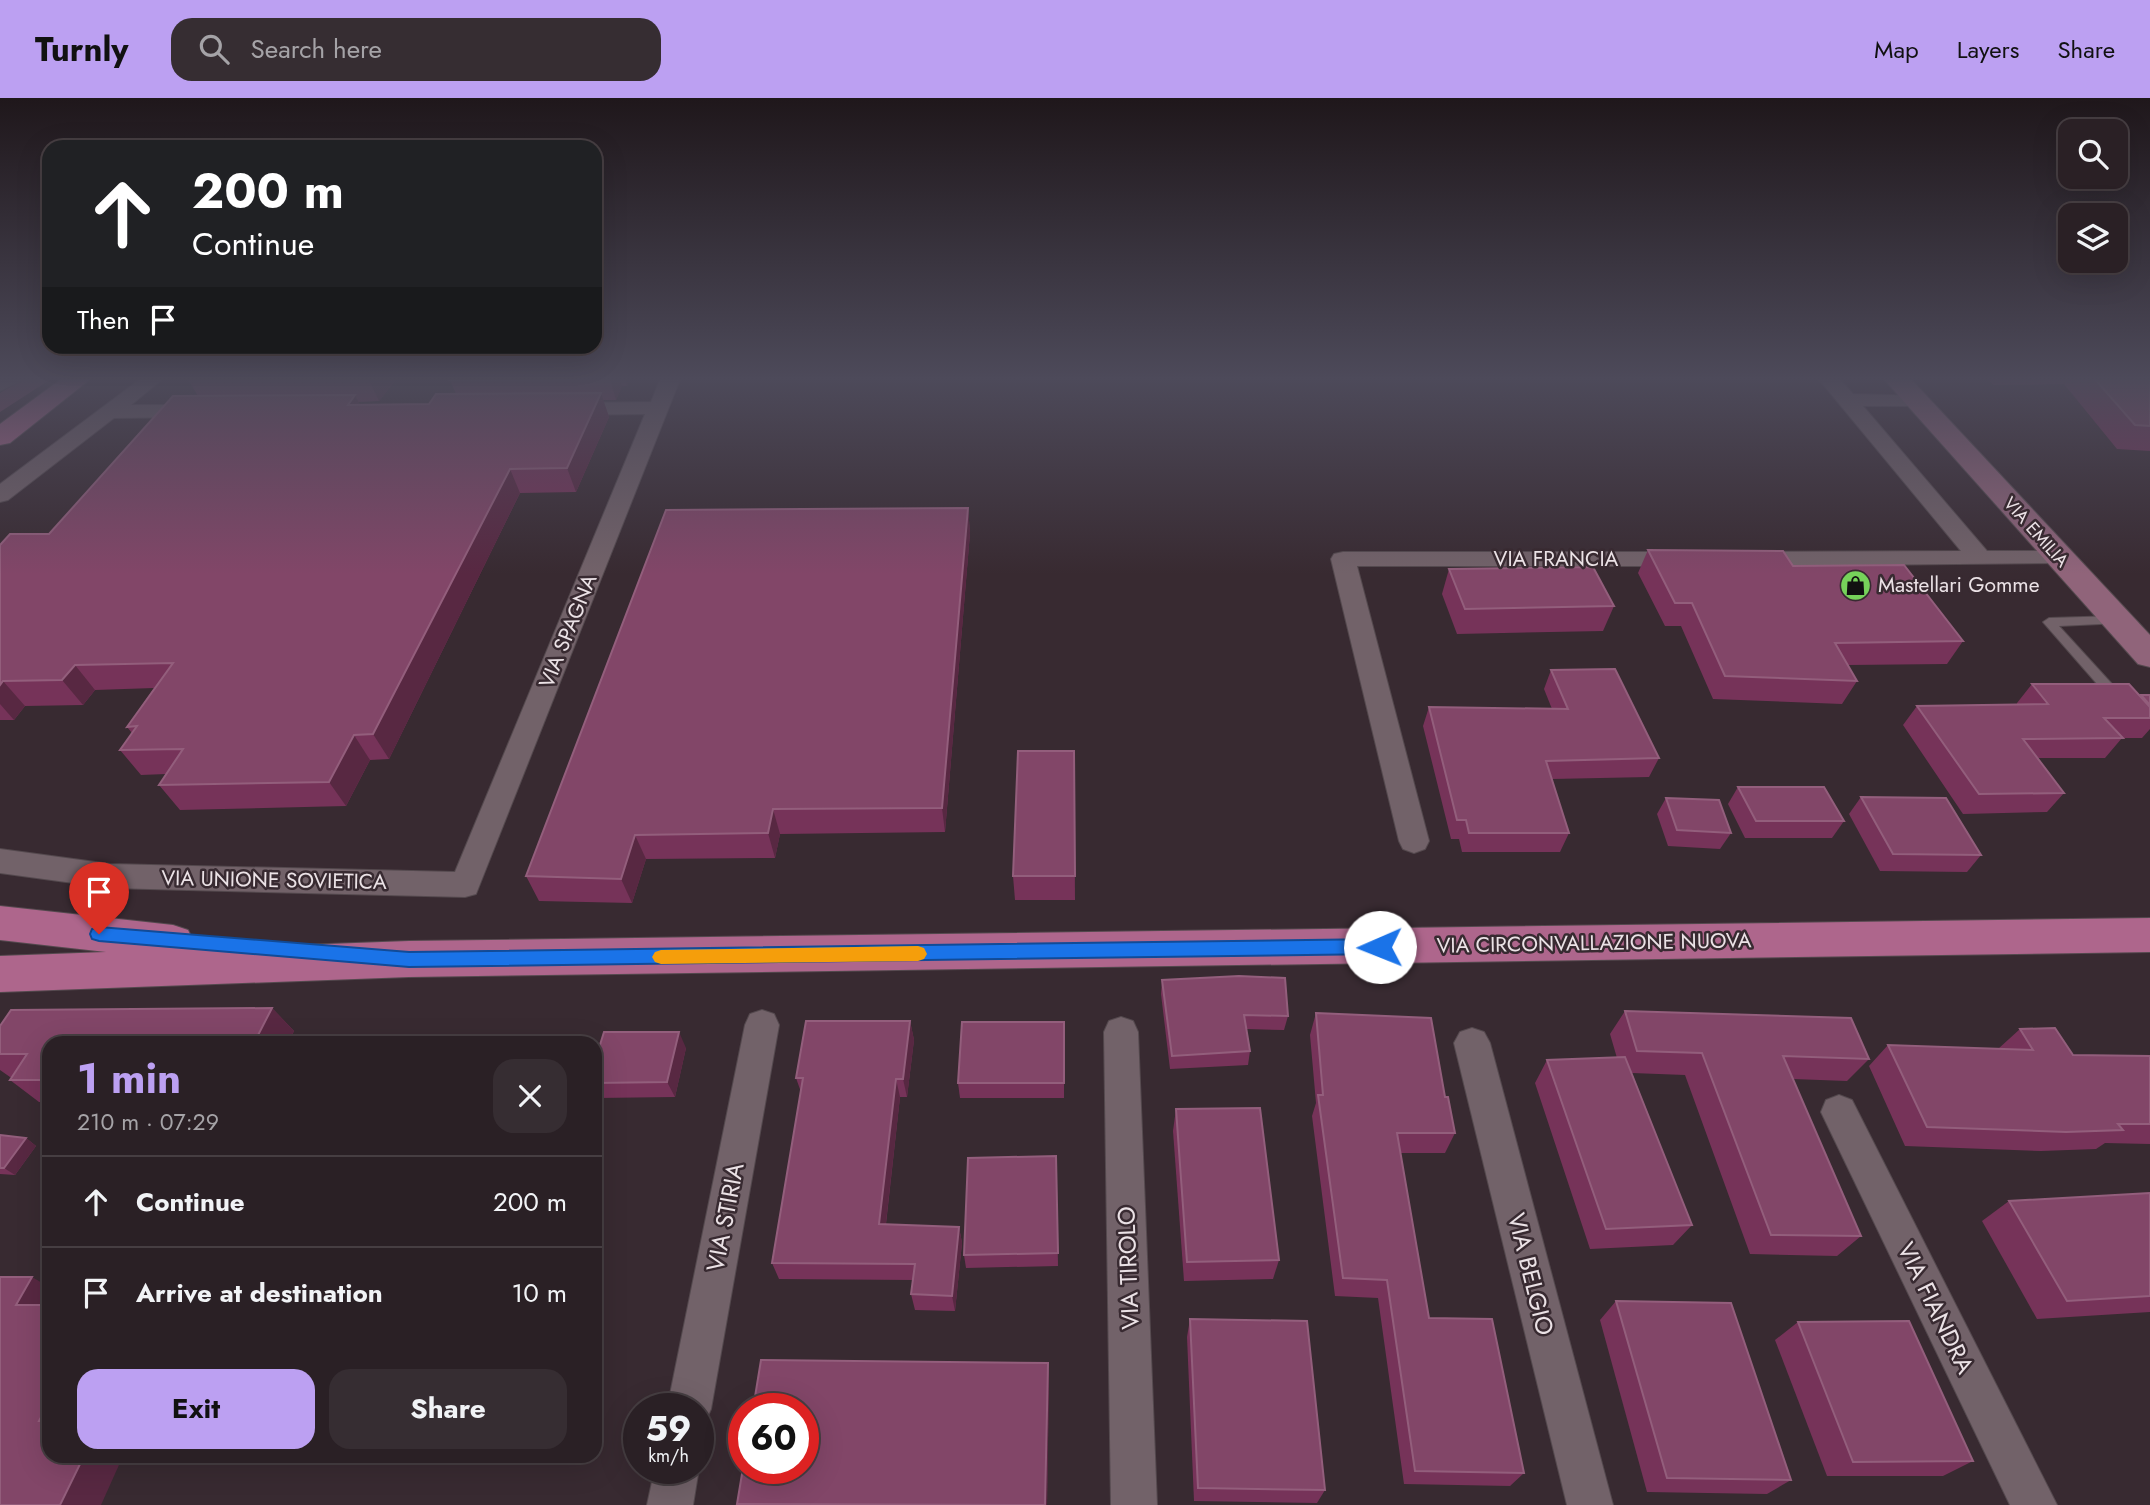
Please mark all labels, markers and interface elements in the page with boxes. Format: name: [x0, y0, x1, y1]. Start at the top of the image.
search box: [171, 18, 661, 81]
text: Turnly: [35, 26, 129, 73]
icon: search: [195, 30, 233, 68]
text: Search here: [251, 30, 382, 68]
text: Map: [1874, 32, 1919, 67]
text: Layers: [1957, 32, 2019, 67]
text: Share: [2057, 32, 2115, 67]
map controls: [2058, 119, 2128, 273]
button: search: [2058, 119, 2128, 189]
text: 200 m: [192, 156, 344, 226]
icon: ahead: [77, 168, 168, 259]
button: layers: [2058, 203, 2128, 273]
text: Continue: [192, 221, 314, 267]
text: Then: [77, 301, 130, 339]
icon: arrive: [144, 301, 182, 339]
street label: VIA EMILIA: [1997, 491, 2075, 573]
street label: VIA FRANCIA: [1494, 544, 1619, 574]
shop icon: Mastellari Gomme: [1838, 568, 1872, 602]
street label: VIA SPAGNA: [532, 569, 605, 692]
place label: Mastellari Gomme: [1878, 570, 2040, 600]
pin: [69, 862, 129, 934]
street label: VIA UNIONE SOVIETICA: [161, 863, 387, 897]
icon: arrive: [80, 873, 118, 911]
position arrow: [1343, 910, 1417, 984]
street label: VIA CIRCONVALLAZIONE NUOVA: [1436, 925, 1752, 961]
text: 1 min: [77, 1048, 181, 1109]
button: close: [493, 1059, 567, 1133]
text: 210 m · 07:29: [77, 1105, 219, 1139]
street label: VIA STIRIA: [697, 1159, 753, 1274]
icon: ahead: [77, 1183, 115, 1221]
text: Continue: [136, 1183, 245, 1221]
text: 200 m: [493, 1183, 567, 1221]
street label: VIA TIROLO: [1108, 1206, 1148, 1330]
street label: VIA BELGIO: [1499, 1209, 1563, 1339]
street label: VIA FIANDRA: [1889, 1236, 1983, 1380]
icon: arrive: [77, 1274, 115, 1312]
text: Arrive at destination: [136, 1274, 383, 1312]
text: 10 m: [512, 1274, 567, 1312]
button: Exit: [77, 1369, 315, 1449]
button: Share: [329, 1369, 567, 1449]
speed limit sign: 60: [728, 1393, 819, 1484]
text: 59: [646, 1404, 692, 1454]
text: km/h: [648, 1443, 689, 1469]

